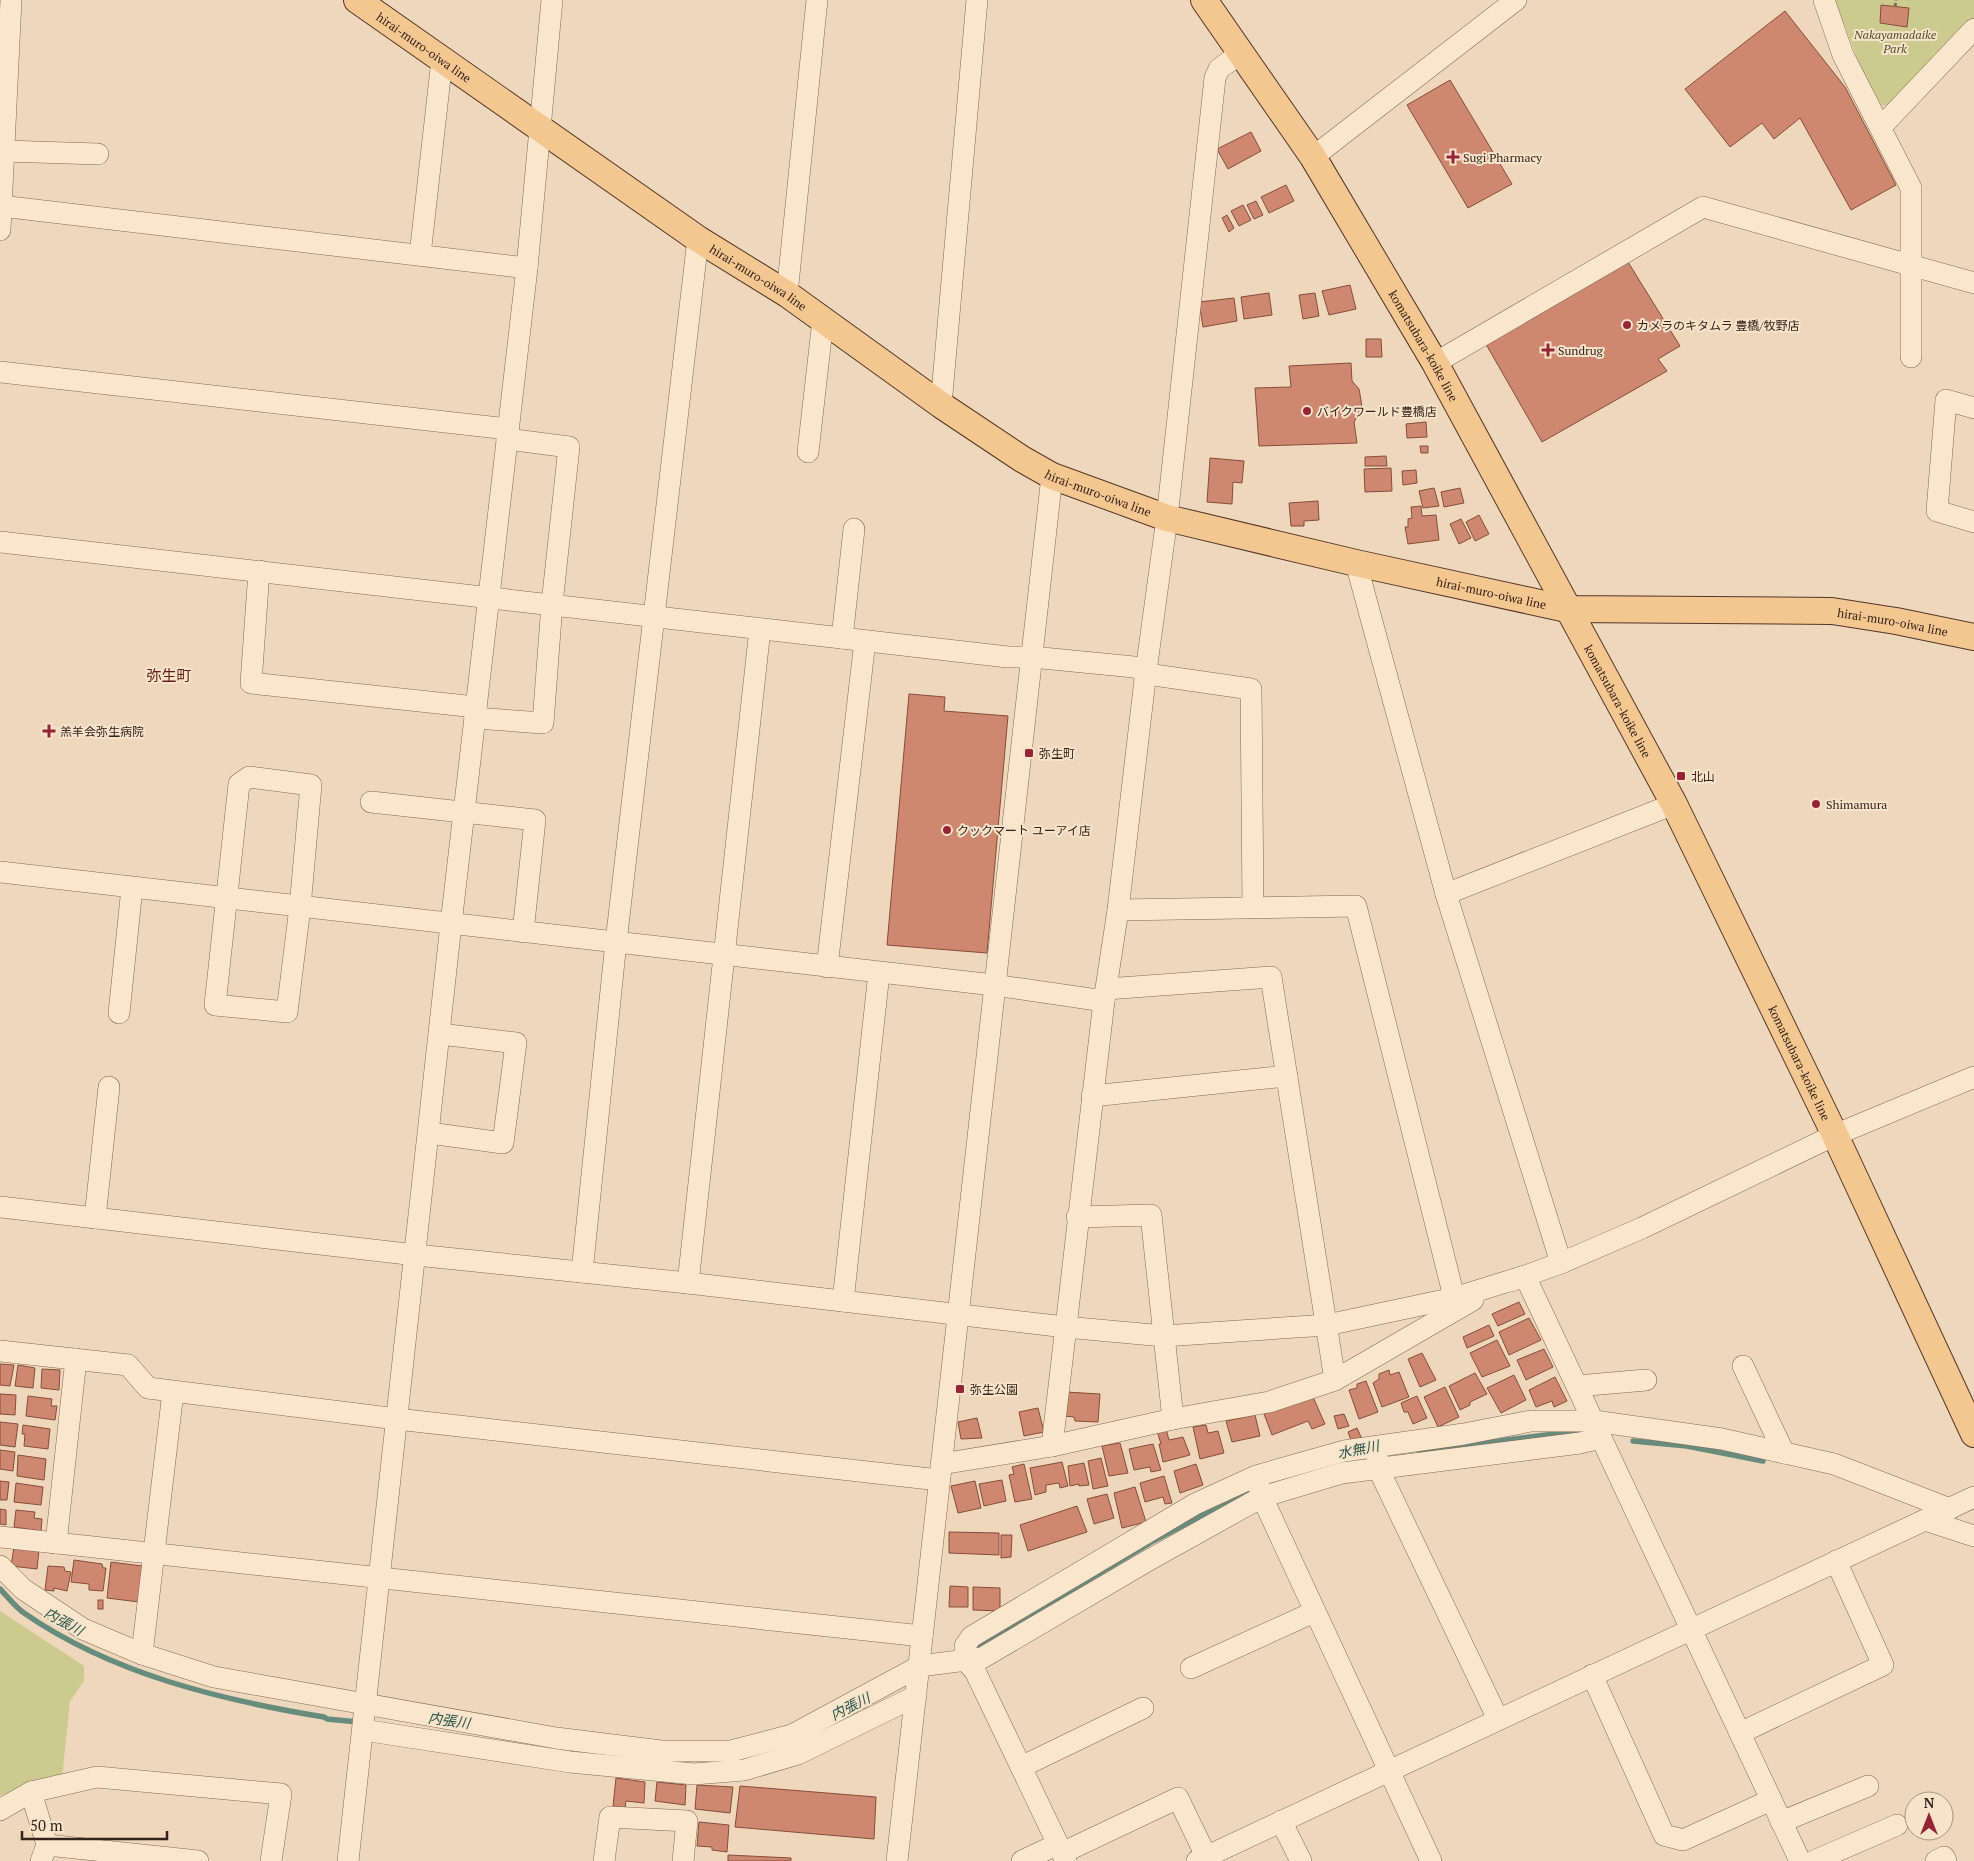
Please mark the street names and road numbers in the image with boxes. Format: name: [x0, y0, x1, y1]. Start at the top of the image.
street label: hirai-muro-oiwa line: [374, 9, 474, 85]
street label: hirai-muro-oiwa line: [707, 241, 810, 314]
street label: komatsubara-koike line: [1386, 287, 1462, 404]
street label: hirai-muro-oiwa line: [1042, 466, 1154, 519]
street label: hirai-muro-oiwa line: [1435, 573, 1548, 612]
street label: hirai-muro-oiwa line: [1836, 604, 1949, 639]
street label: komatsubara-koike line: [1582, 642, 1655, 760]
street label: komatsubara-koike line: [1766, 1003, 1834, 1123]

